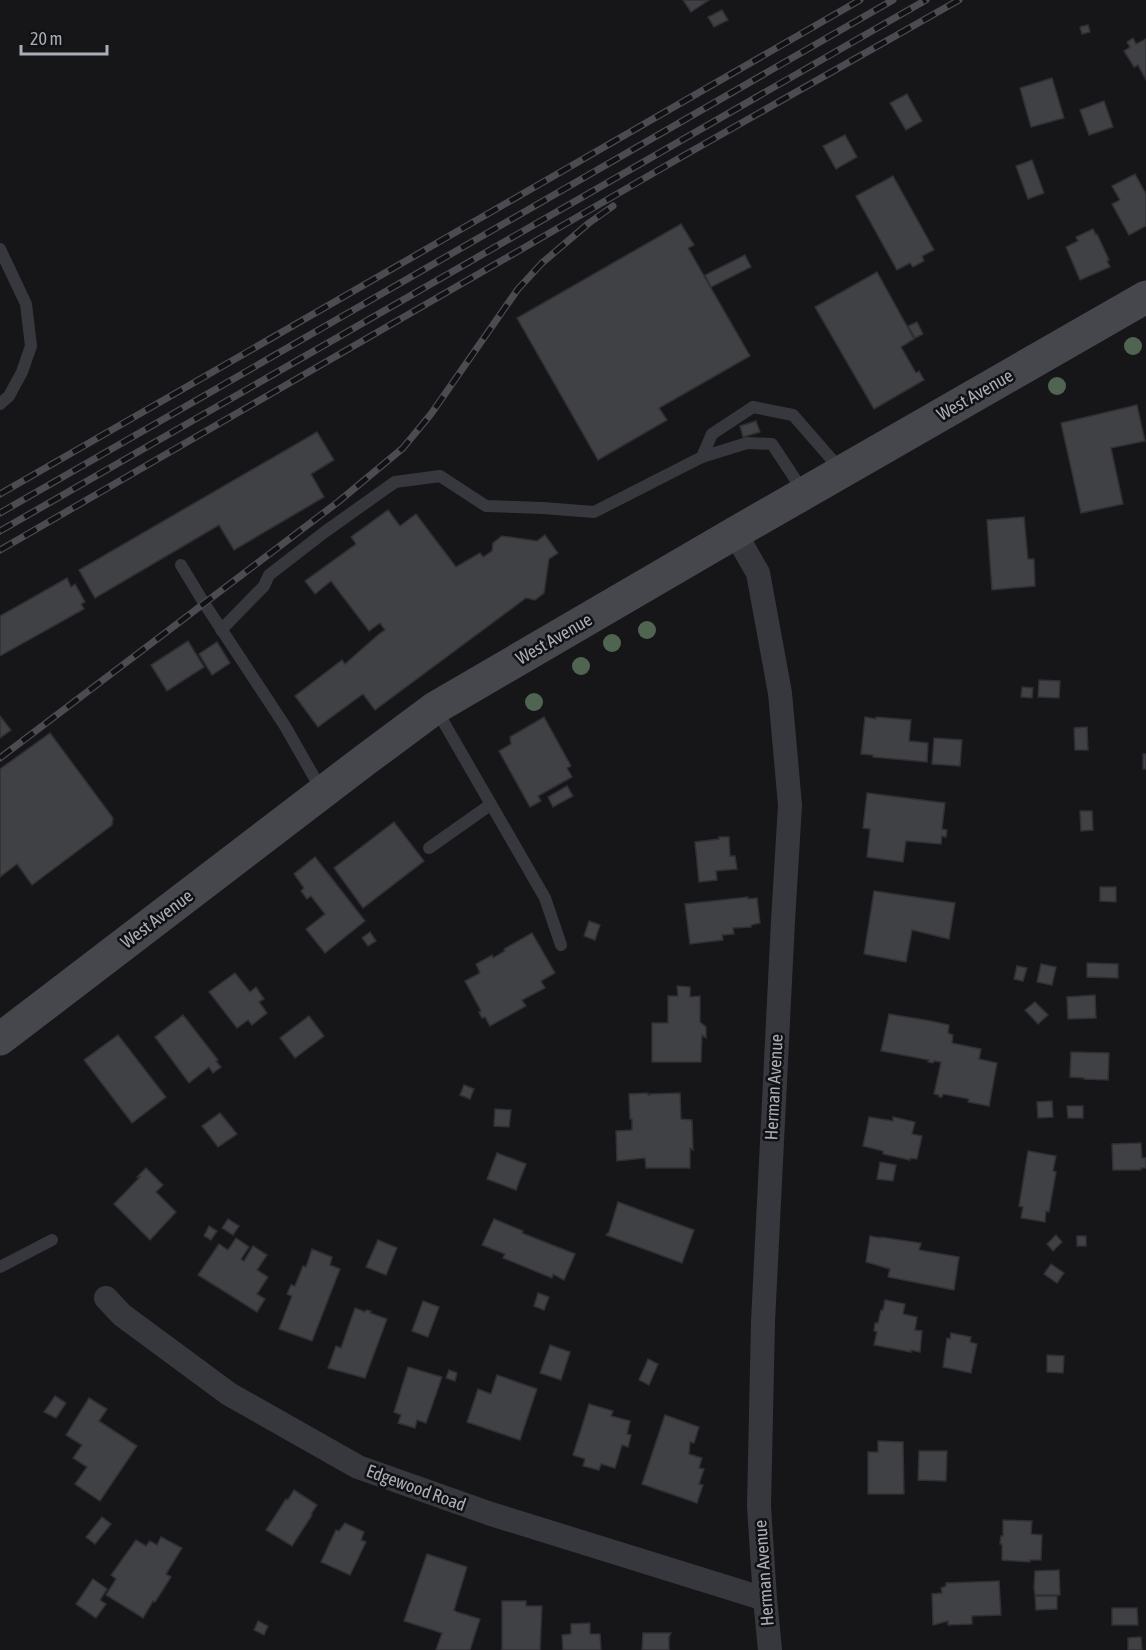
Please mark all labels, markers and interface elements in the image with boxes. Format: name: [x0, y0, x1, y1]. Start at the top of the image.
scale bar: [21, 18, 106, 56]
text: 20 m: [30, 28, 62, 49]
street label: West Avenue: [933, 364, 1017, 425]
street label: West Avenue: [512, 608, 596, 669]
street label: West Avenue: [117, 885, 197, 952]
street label: Herman Avenue: [760, 1033, 787, 1141]
street label: Edgewood Road: [364, 1460, 469, 1515]
street label: Herman Avenue: [749, 1519, 778, 1627]

